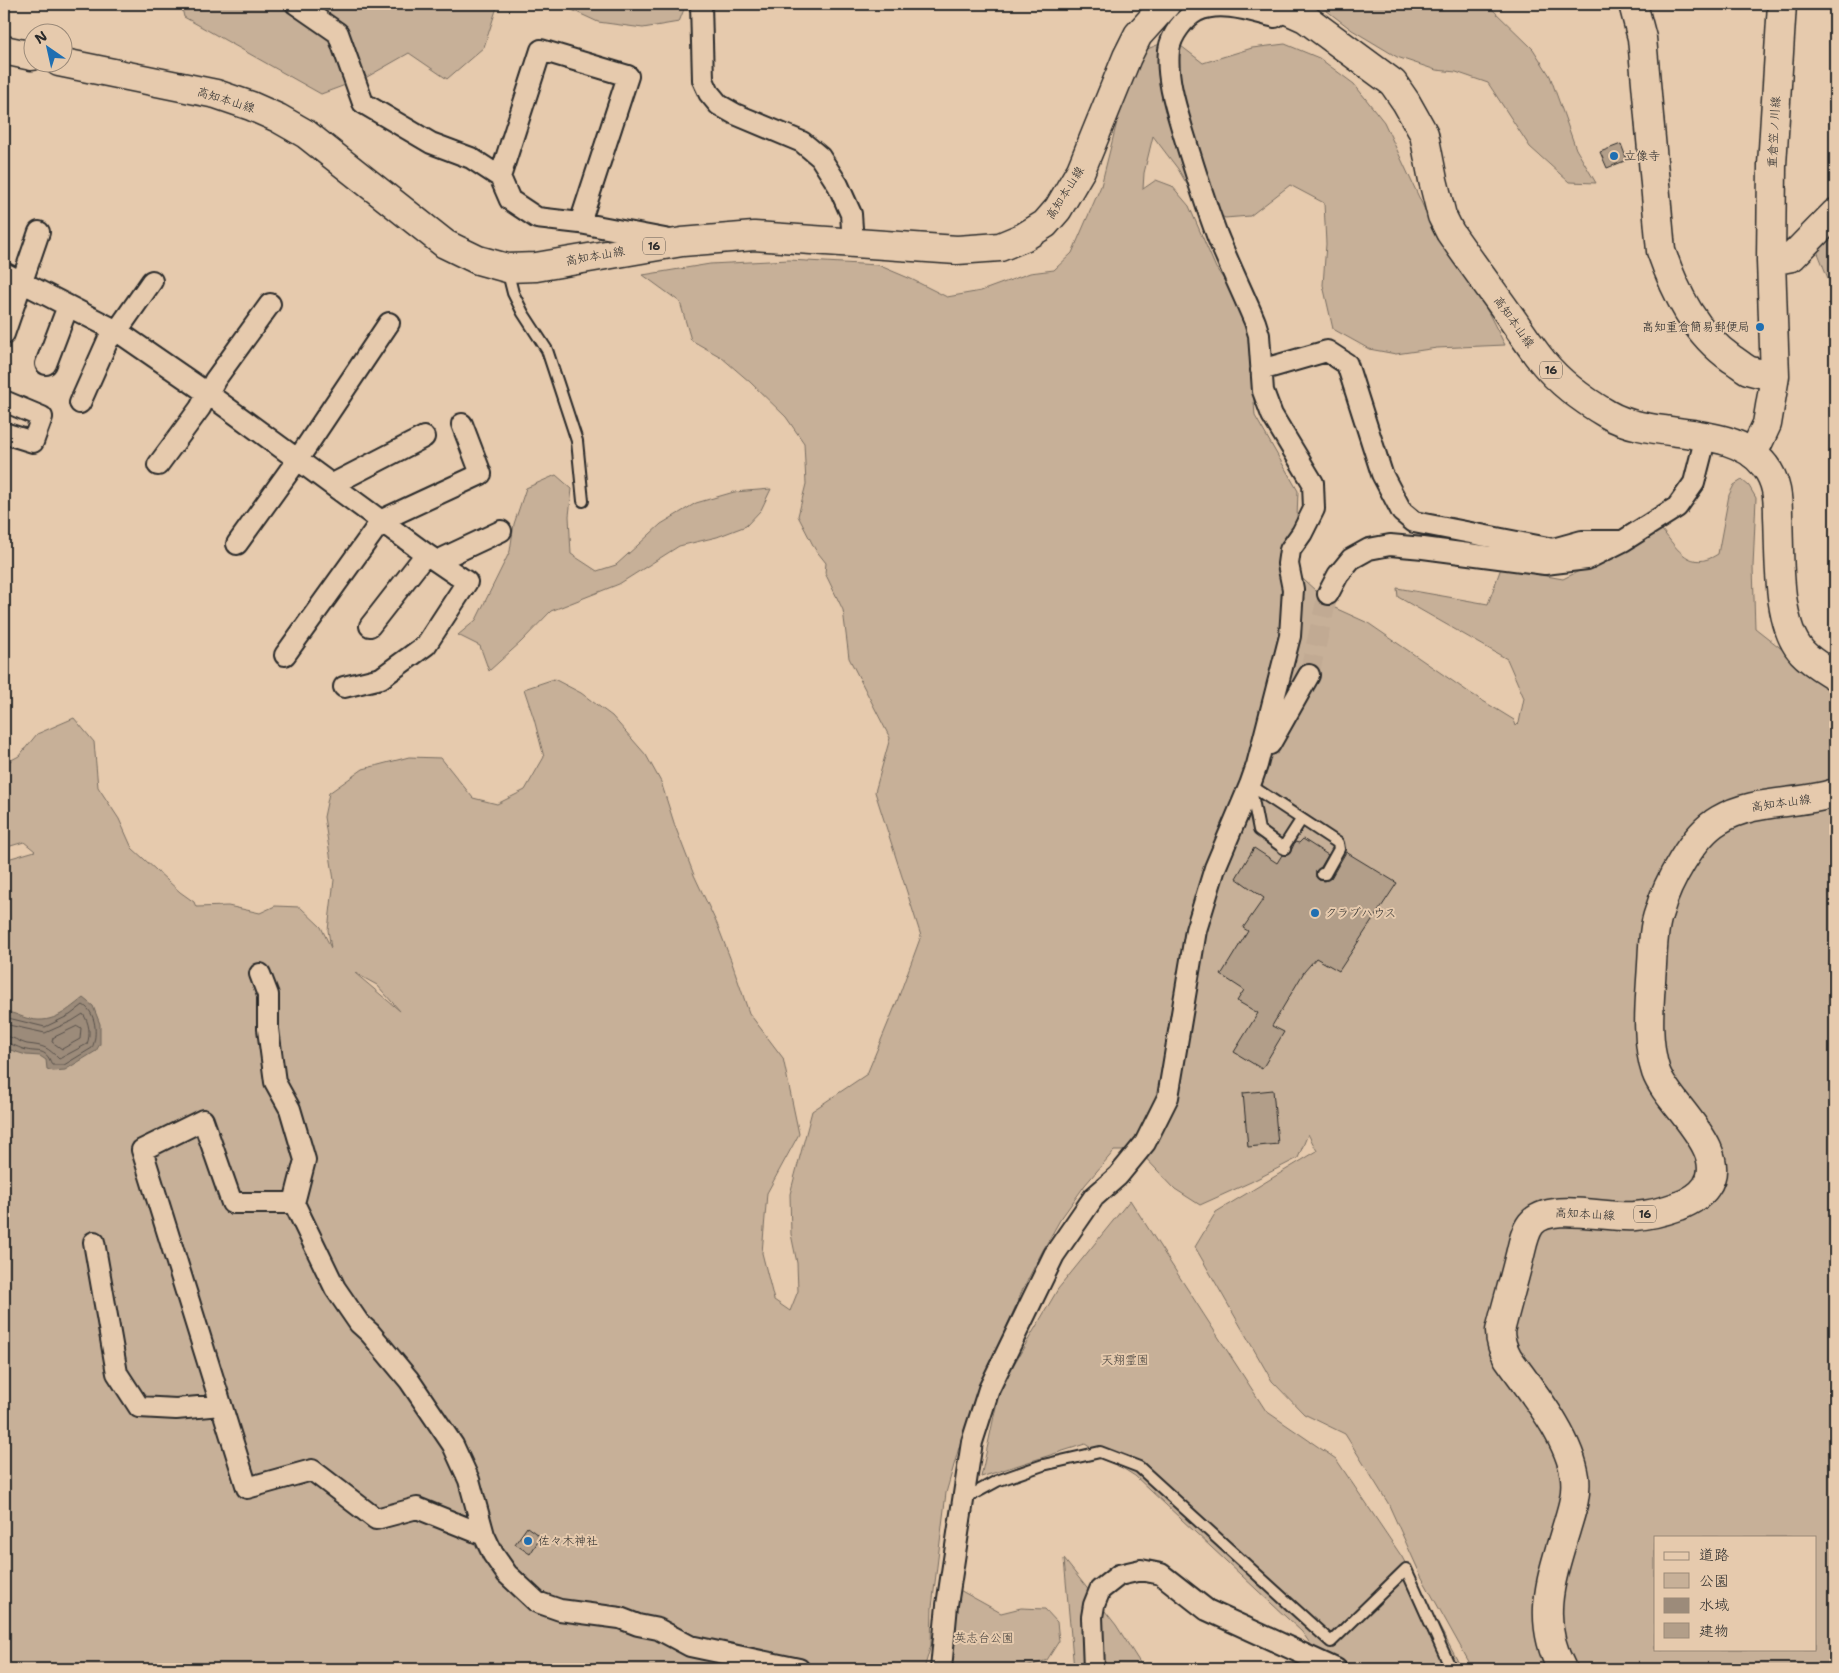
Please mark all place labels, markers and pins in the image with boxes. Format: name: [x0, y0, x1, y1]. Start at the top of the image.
place label: 立像寺: [1624, 148, 1660, 164]
marker: 立像寺: [1608, 150, 1620, 162]
place label: 高知重倉簡易郵便局: [1642, 319, 1750, 335]
marker: 高知重倉簡易郵便局: [1754, 321, 1766, 333]
place label: クラブハウス: [1325, 905, 1396, 921]
marker: クラブハウス: [1309, 907, 1321, 919]
place label: 佐々木神社: [538, 1533, 598, 1549]
marker: 佐々木神社: [522, 1535, 534, 1547]

